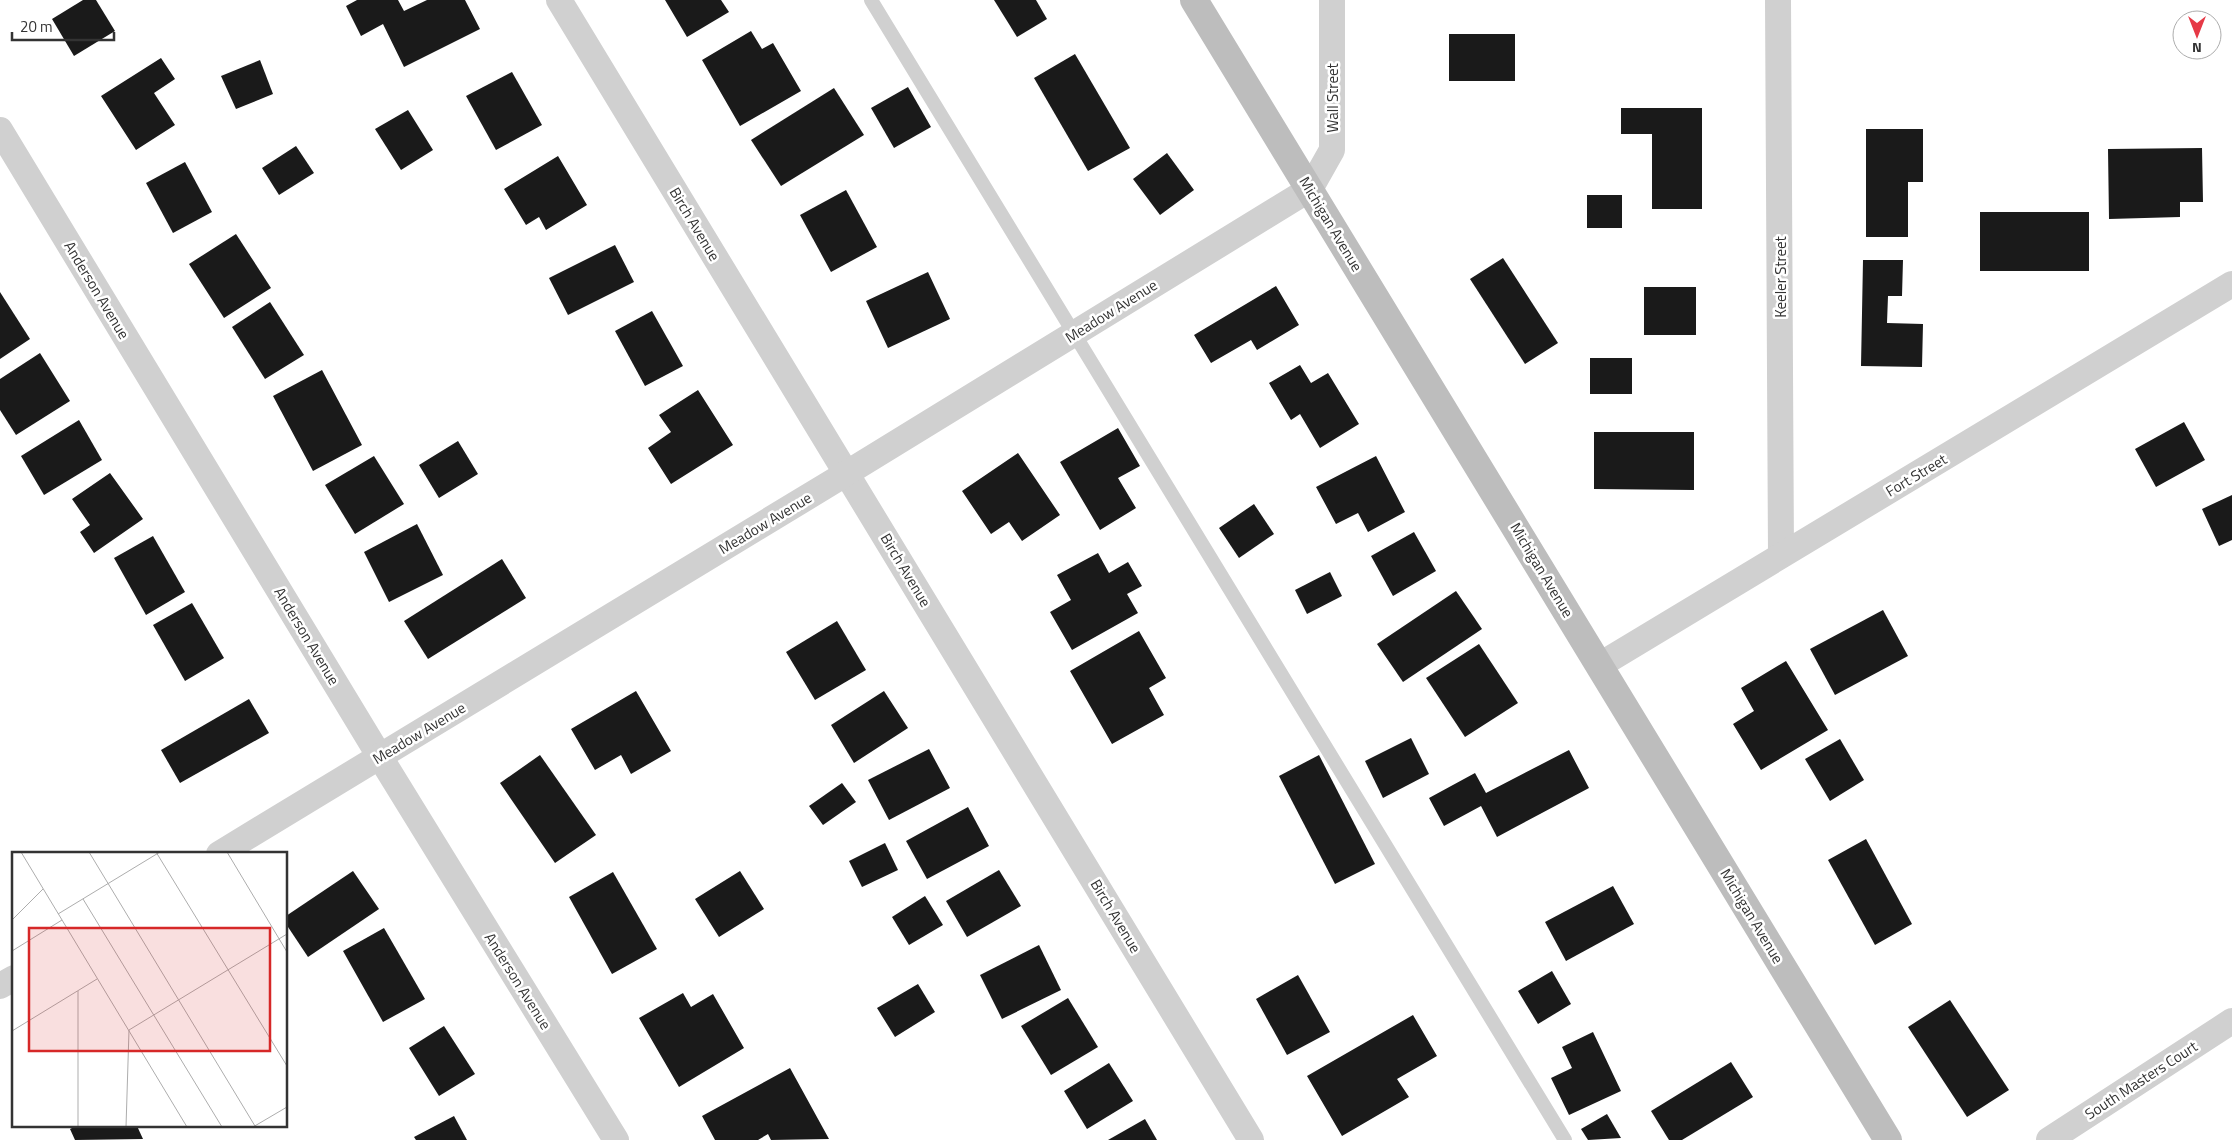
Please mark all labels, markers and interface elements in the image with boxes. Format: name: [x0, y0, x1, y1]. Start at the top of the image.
scale bar: [12, 10, 115, 42]
north arrow: [2172, 10, 2222, 60]
text: 20 m: [20, 15, 53, 38]
text: N: [2192, 38, 2202, 59]
street label: Wall Street: [1321, 63, 1344, 133]
street label: Michigan Avenue: [1294, 172, 1368, 276]
street label: Birch Avenue: [664, 183, 726, 265]
street label: Keeler Street: [1769, 235, 1792, 318]
street label: Anderson Avenue: [59, 237, 135, 343]
street label: Meadow Avenue: [1060, 273, 1162, 349]
street label: Fort Street: [1881, 447, 1952, 502]
street label: Meadow Avenue: [714, 486, 816, 560]
street label: Michigan Avenue: [1505, 518, 1579, 622]
street label: Birch Avenue: [875, 529, 937, 611]
street label: Anderson Avenue: [269, 583, 345, 689]
street label: Meadow Avenue: [368, 696, 470, 770]
inset map: [12, 852, 288, 1128]
street label: Michigan Avenue: [1715, 864, 1789, 968]
street label: Birch Avenue: [1085, 875, 1147, 957]
street label: Anderson Avenue: [479, 928, 557, 1034]
street label: South Masters Court: [2080, 1034, 2203, 1125]

